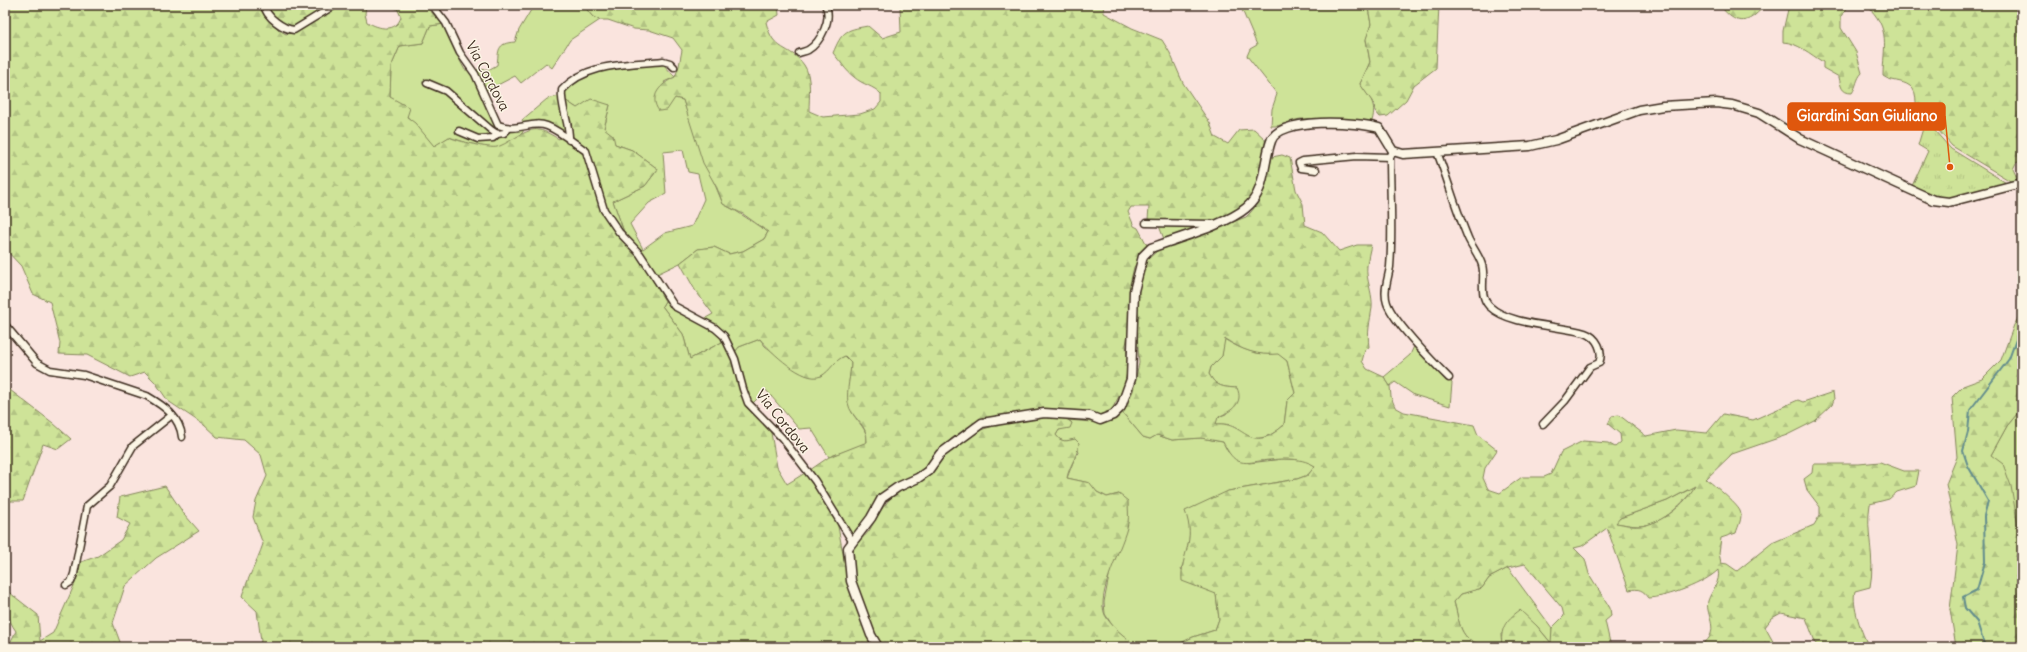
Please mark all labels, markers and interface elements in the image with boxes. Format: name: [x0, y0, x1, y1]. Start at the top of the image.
street label: Via Cordova: [462, 38, 514, 114]
callout: Giardini San Giuliano: [1788, 103, 1945, 130]
text: Giardini San Giuliano: [1796, 106, 1938, 125]
street label: Via Cordova: [752, 386, 814, 456]

